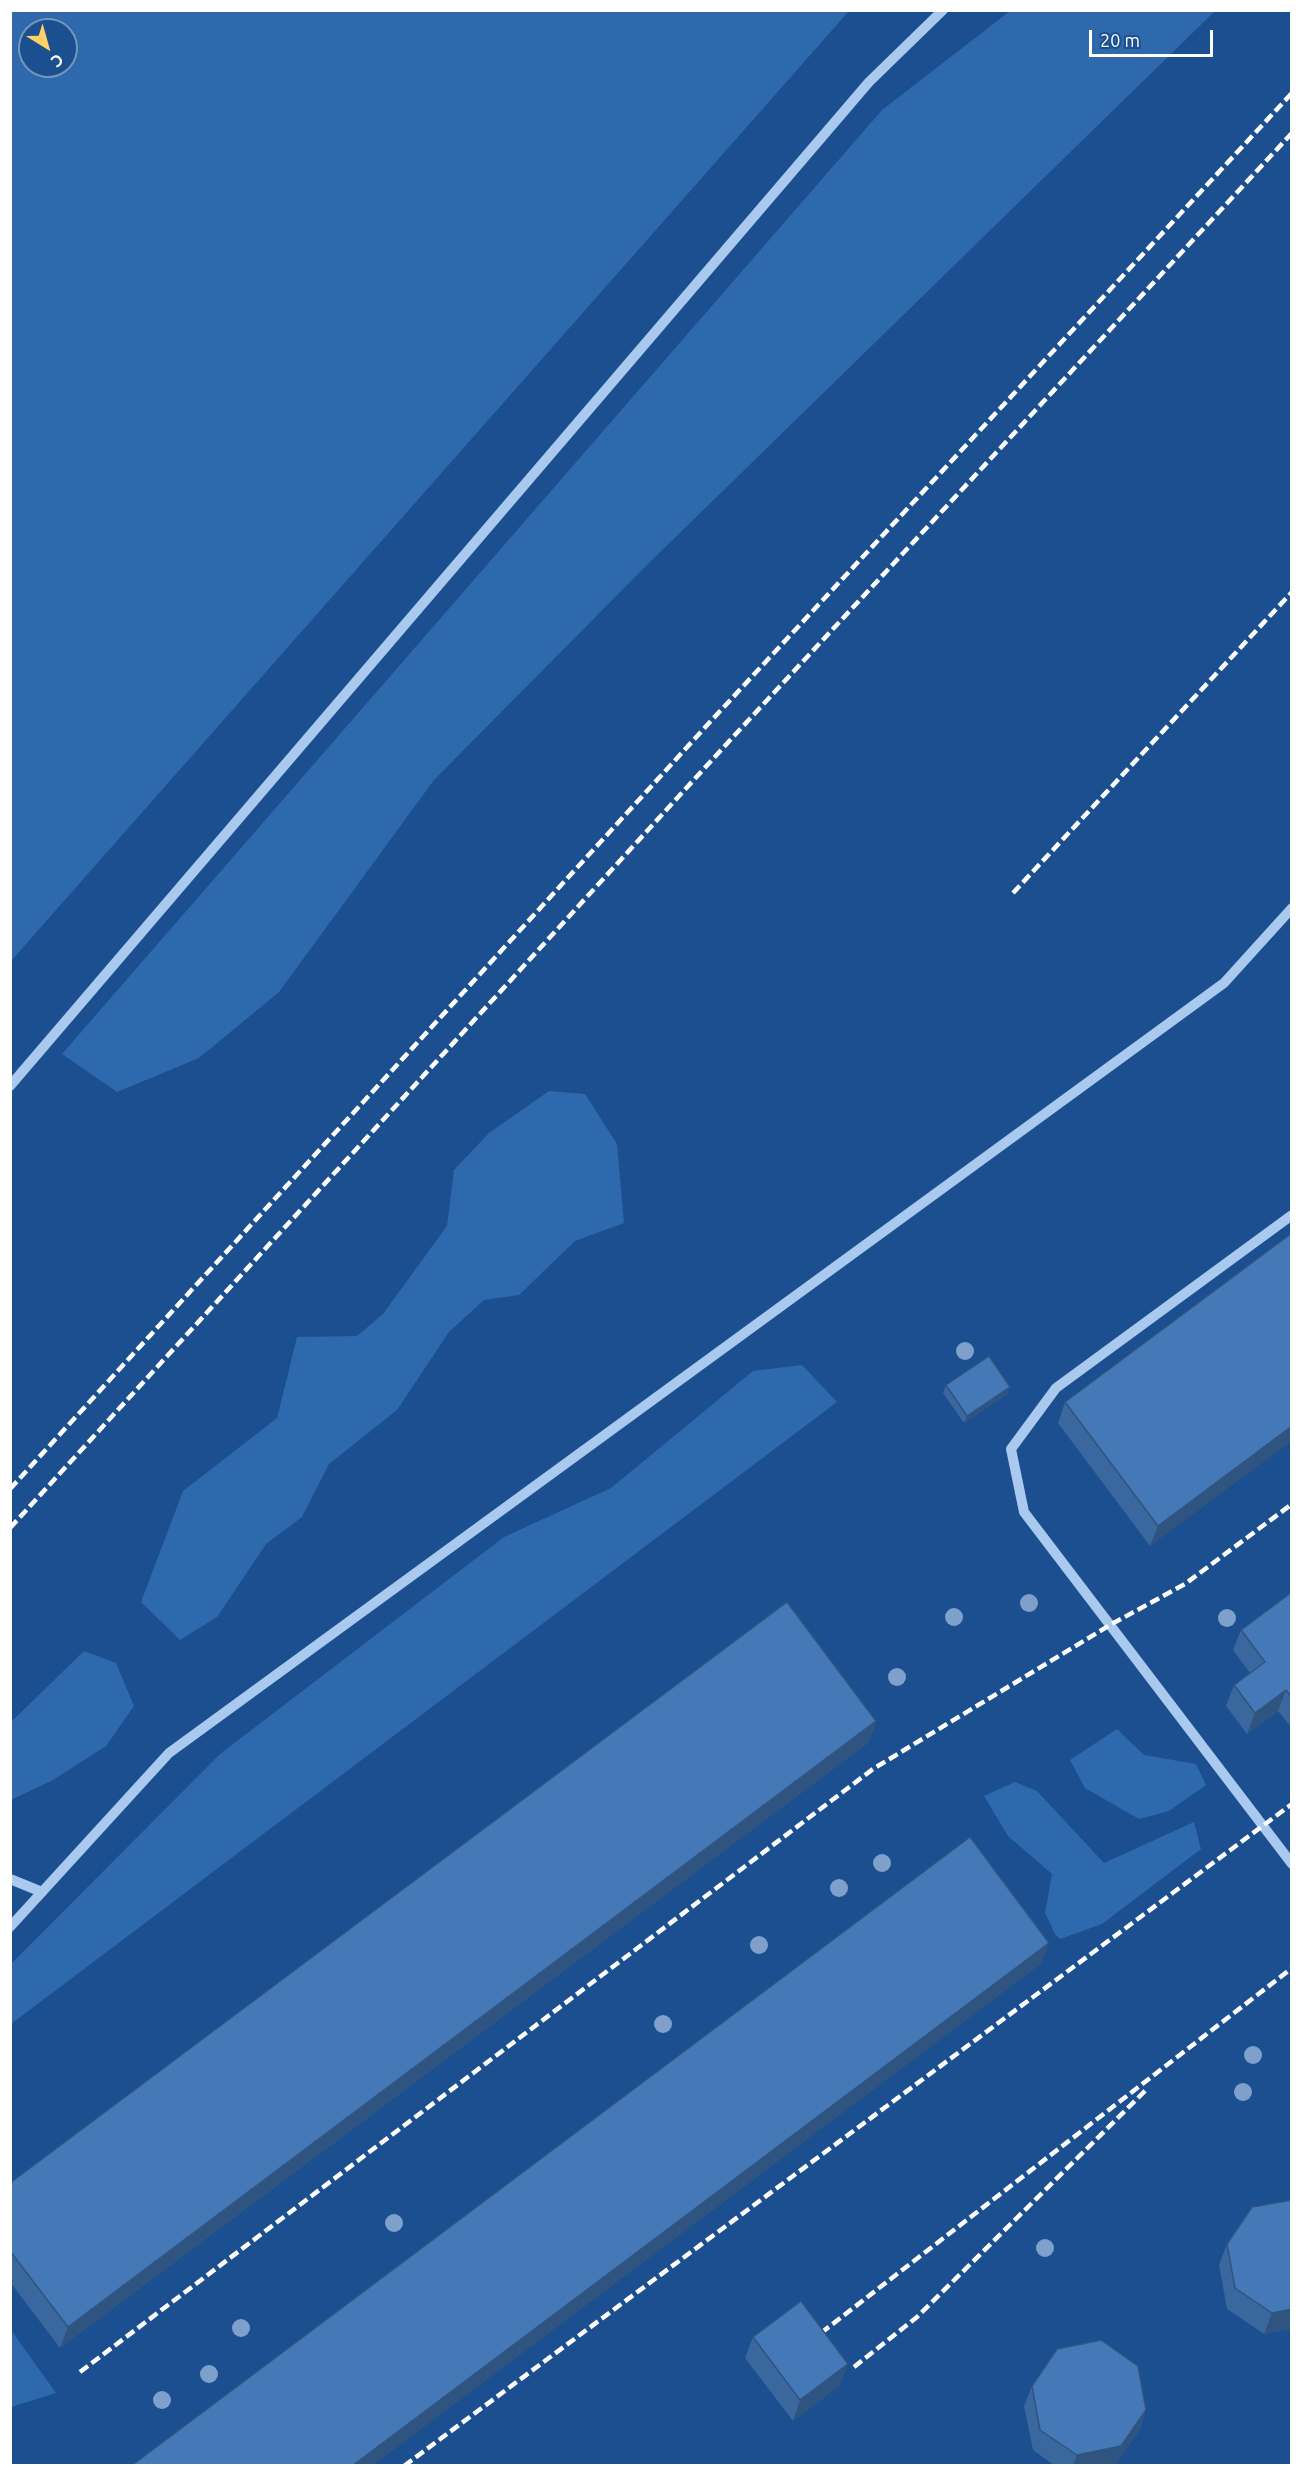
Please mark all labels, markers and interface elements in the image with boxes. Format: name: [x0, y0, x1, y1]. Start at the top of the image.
north arrow: [18, 18, 78, 78]
scale bar: [1092, 18, 1216, 56]
text: 20 m: [1100, 30, 1140, 50]
text: С: [48, 51, 67, 71]

